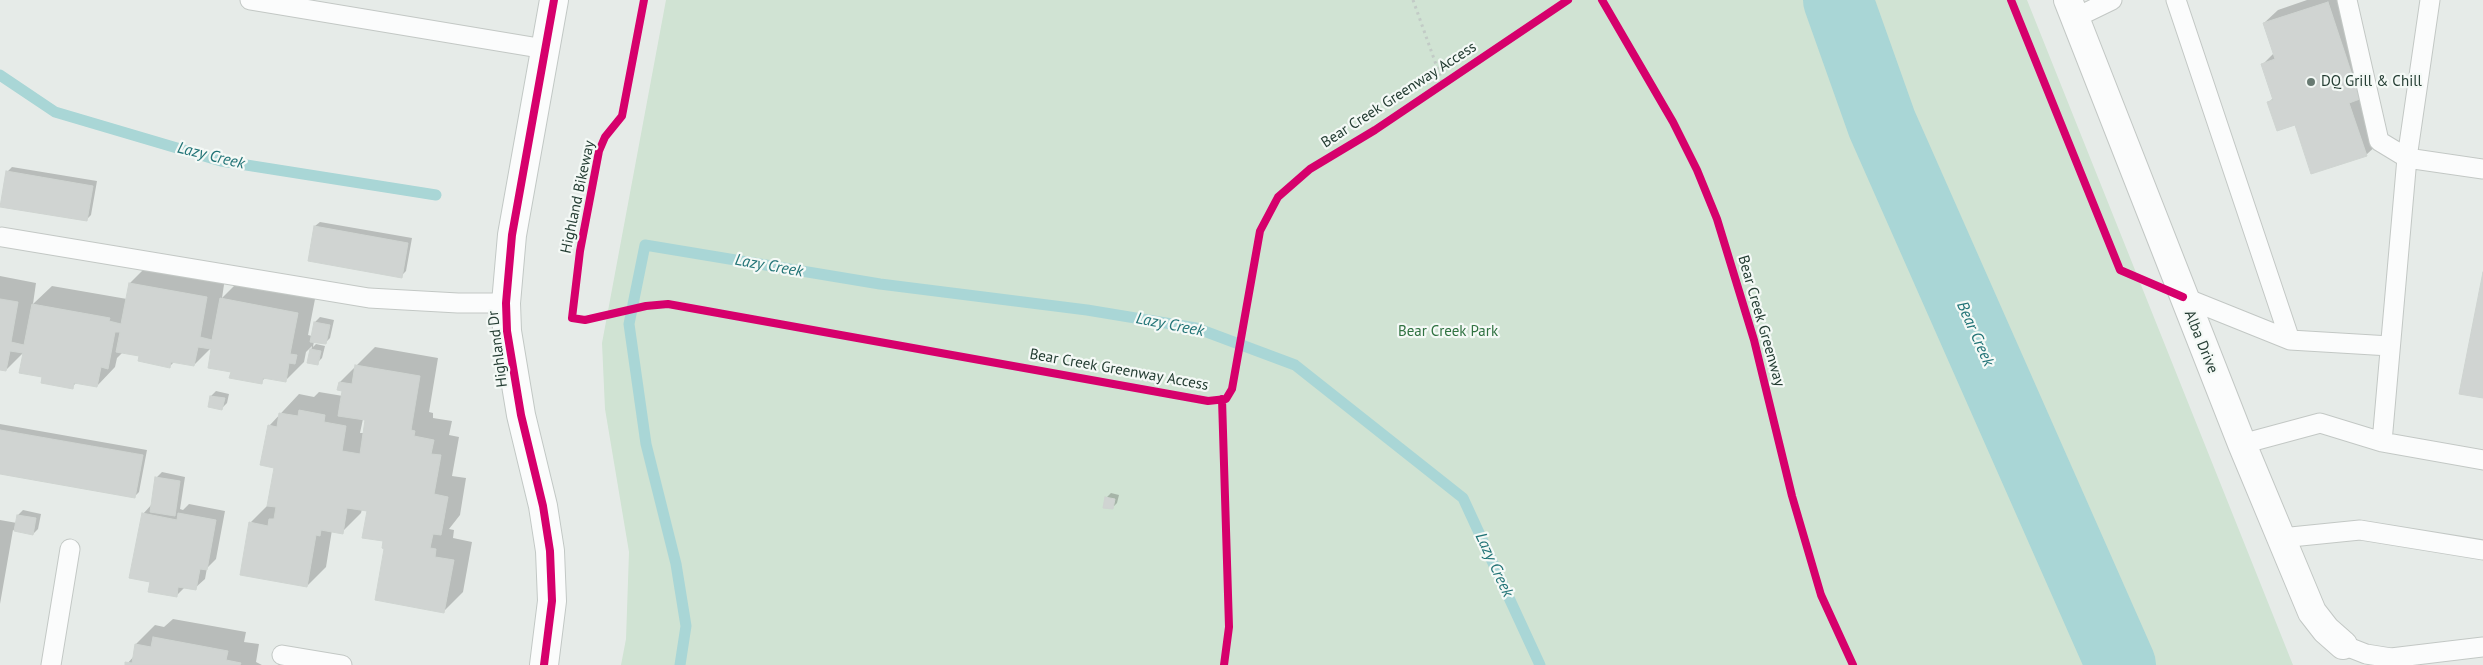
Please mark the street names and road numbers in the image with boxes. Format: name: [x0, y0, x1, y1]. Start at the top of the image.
street label: Bear Creek Greenway Access: [1318, 38, 1480, 152]
street label: Highland Bikeway: [557, 139, 599, 255]
street label: Bear Creek Greenway: [1734, 253, 1788, 389]
street label: Alba Drive: [2180, 308, 2222, 376]
street label: Highland Dr: [484, 310, 512, 388]
street label: Bear Creek Greenway Access: [1028, 345, 1210, 395]

